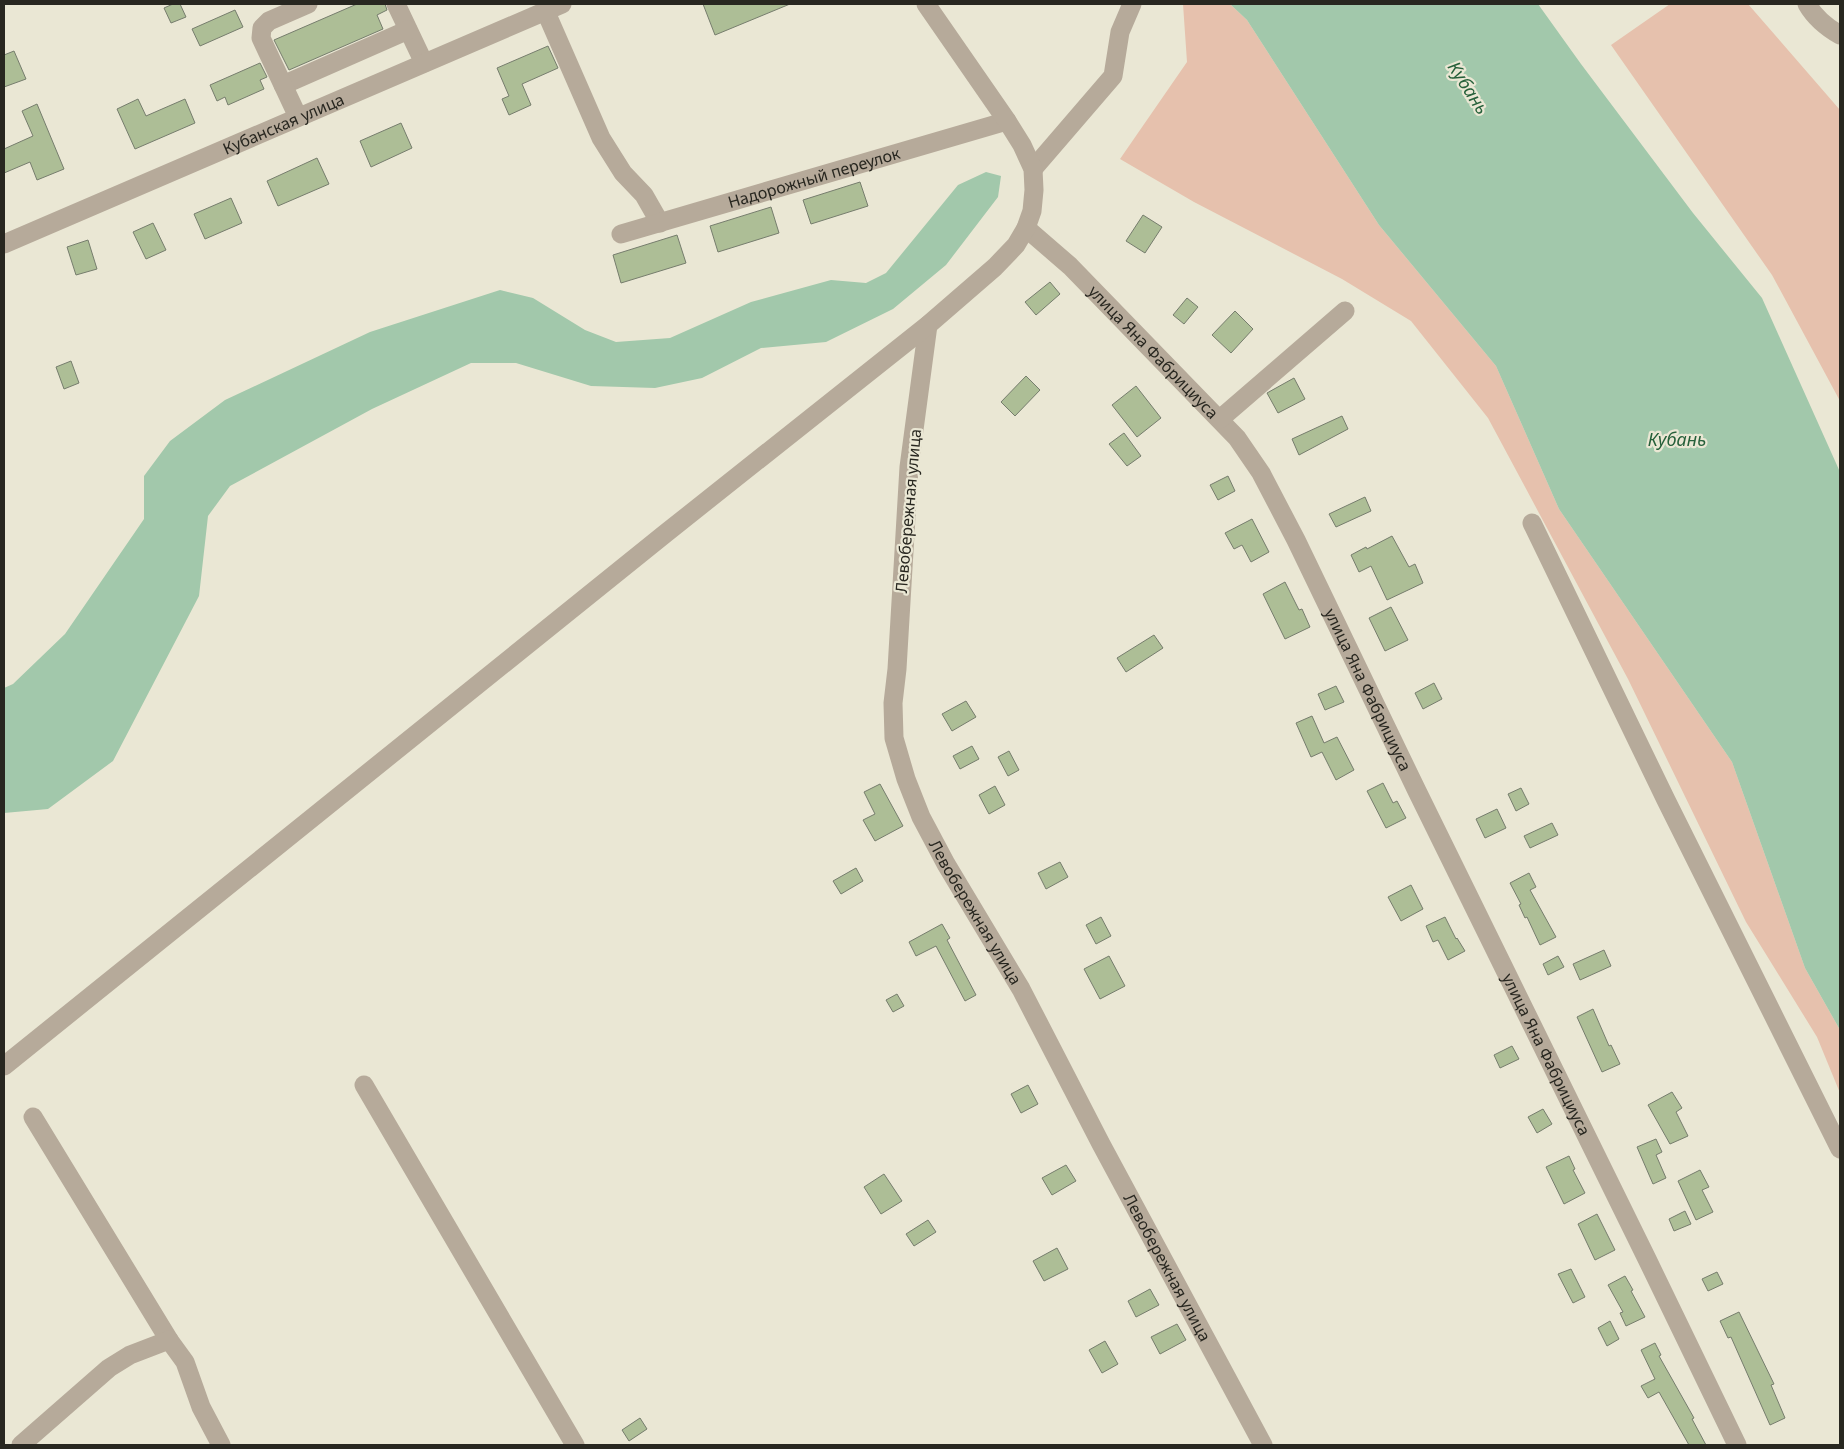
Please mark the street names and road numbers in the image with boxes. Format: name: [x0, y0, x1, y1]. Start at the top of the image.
street label: Кубанская улица: [219, 88, 347, 160]
street label: Надорожный переулок: [725, 142, 903, 213]
street label: улица Яна Фабрициуса: [1084, 280, 1223, 424]
street label: Левобережная улица: [890, 428, 926, 594]
street label: улица Яна Фабрициуса: [1320, 605, 1417, 775]
street label: Левобережная улица: [924, 836, 1027, 989]
street label: улица Яна Фабрициуса: [1497, 970, 1596, 1139]
street label: Левобережная улица: [1119, 1190, 1216, 1345]

